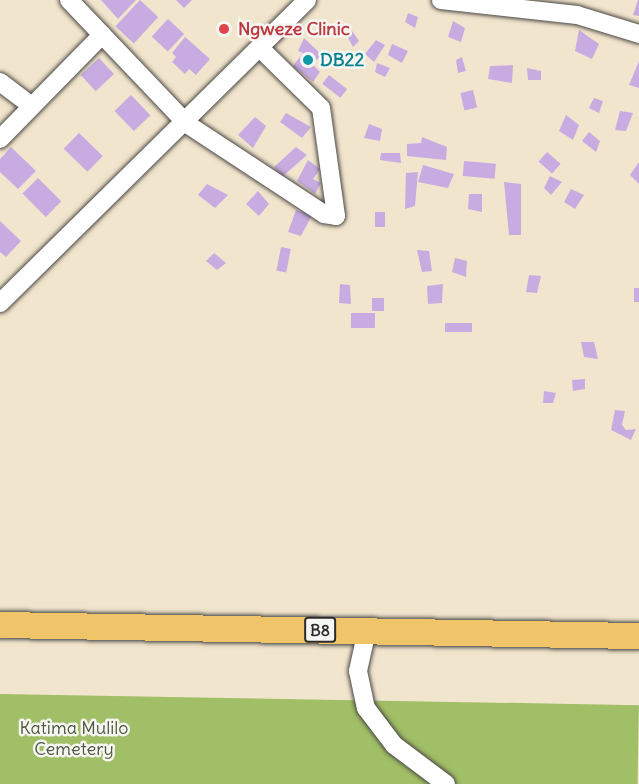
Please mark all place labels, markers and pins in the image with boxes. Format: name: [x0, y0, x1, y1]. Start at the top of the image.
place label: Ngweze Clinic: [238, 18, 350, 40]
marker: Ngweze Clinic: [215, 20, 233, 38]
place label: DB22: [320, 49, 364, 71]
marker: DB22: [301, 53, 315, 67]

